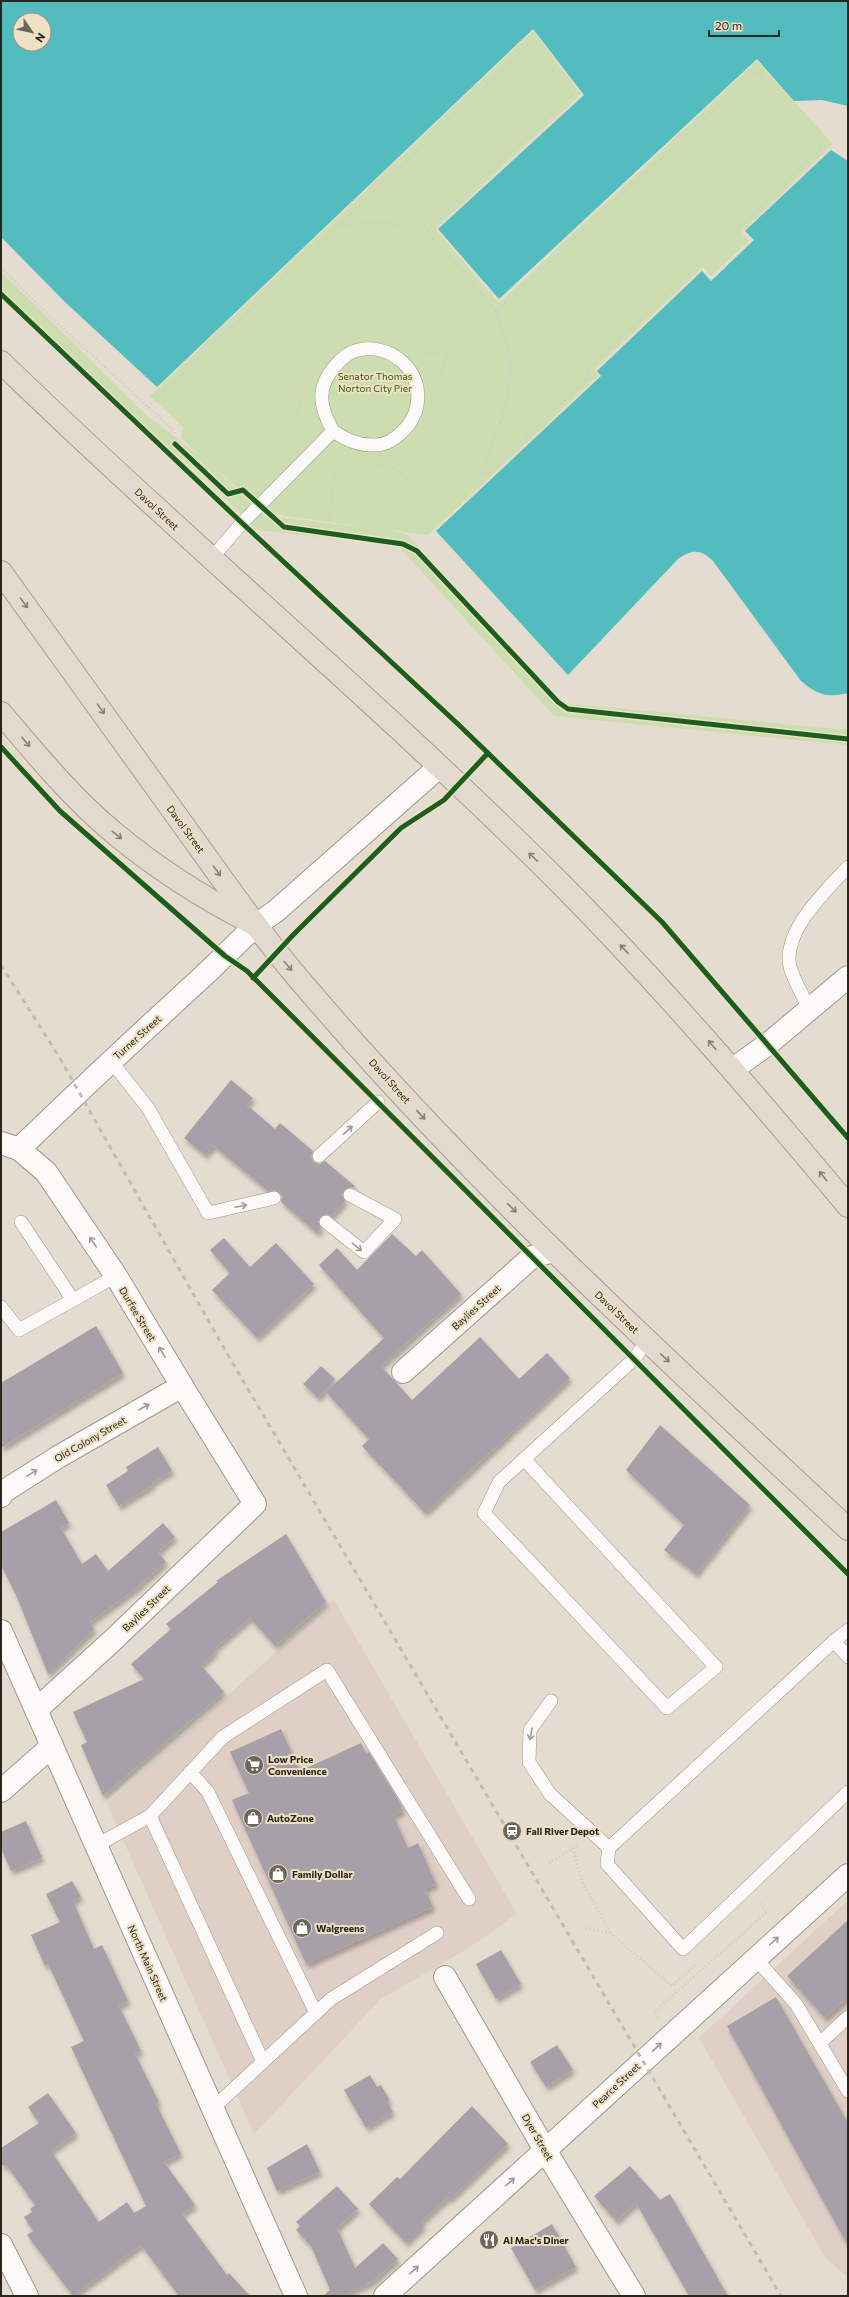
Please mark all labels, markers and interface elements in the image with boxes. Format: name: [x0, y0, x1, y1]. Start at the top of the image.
north arrow: [12, 12, 52, 52]
scale bar: [709, 12, 779, 38]
text: 20 m: [715, 18, 742, 32]
text: N: [33, 31, 48, 45]
park label: Senator Thomas Norton City Pier: [338, 370, 413, 394]
street label: Davol Street: [132, 485, 182, 533]
one-way arrow: [20, 598, 28, 609]
one-way arrow: [96, 703, 105, 714]
one-way arrow: [22, 737, 31, 748]
street label: Davol Street: [165, 803, 207, 855]
one-way arrow: [112, 831, 123, 839]
one-way arrow: [528, 852, 538, 862]
one-way arrow: [213, 866, 221, 877]
one-way arrow: [619, 944, 629, 954]
one-way arrow: [283, 961, 292, 971]
street label: Turner Street: [111, 1012, 163, 1062]
one-way arrow: [708, 1040, 717, 1050]
street label: Davol Street: [367, 1056, 413, 1106]
one-way arrow: [416, 1110, 426, 1120]
one-way arrow: [343, 1125, 353, 1135]
one-way arrow: [819, 1171, 828, 1182]
one-way arrow: [234, 1201, 247, 1209]
one-way arrow: [507, 1203, 517, 1213]
one-way arrow: [89, 1237, 97, 1248]
one-way arrow: [351, 1242, 362, 1251]
street label: Baylies Street: [449, 1282, 503, 1332]
street label: Durfee Street: [117, 1285, 159, 1343]
street label: Davol Street: [593, 1288, 641, 1336]
one-way arrow: [157, 1346, 165, 1358]
one-way arrow: [660, 1353, 670, 1363]
one-way arrow: [138, 1403, 150, 1411]
street label: Old Colony Street: [52, 1414, 128, 1464]
one-way arrow: [27, 1469, 38, 1478]
street label: Baylies Street: [120, 1582, 172, 1634]
one-way arrow: [527, 1727, 535, 1740]
place label: Low Price Convenience: [268, 1753, 327, 1777]
supermarket icon: Low Price Convenience: [243, 1754, 265, 1776]
shop icon: AutoZone: [242, 1807, 264, 1829]
place label: AutoZone: [267, 1812, 314, 1824]
station icon: Fall River Depot: [501, 1820, 523, 1842]
place label: Fall River Depot: [526, 1825, 599, 1837]
shop icon: Family Dollar: [267, 1863, 289, 1885]
place label: Family Dollar: [292, 1868, 353, 1880]
shop icon: Walgreens: [291, 1917, 313, 1939]
place label: Walgreens: [316, 1922, 365, 1934]
street label: North Main Street: [126, 1923, 170, 2003]
one-way arrow: [769, 1936, 779, 1945]
one-way arrow: [652, 2042, 662, 2052]
street label: Pearce Street: [590, 2060, 642, 2110]
street label: Dyer Street: [520, 2112, 556, 2162]
one-way arrow: [505, 2178, 515, 2187]
restaurant icon: Al Mac's Diner: [478, 2229, 500, 2251]
place label: Al Mac's Diner: [503, 2234, 569, 2246]
one-way arrow: [409, 2265, 419, 2274]

